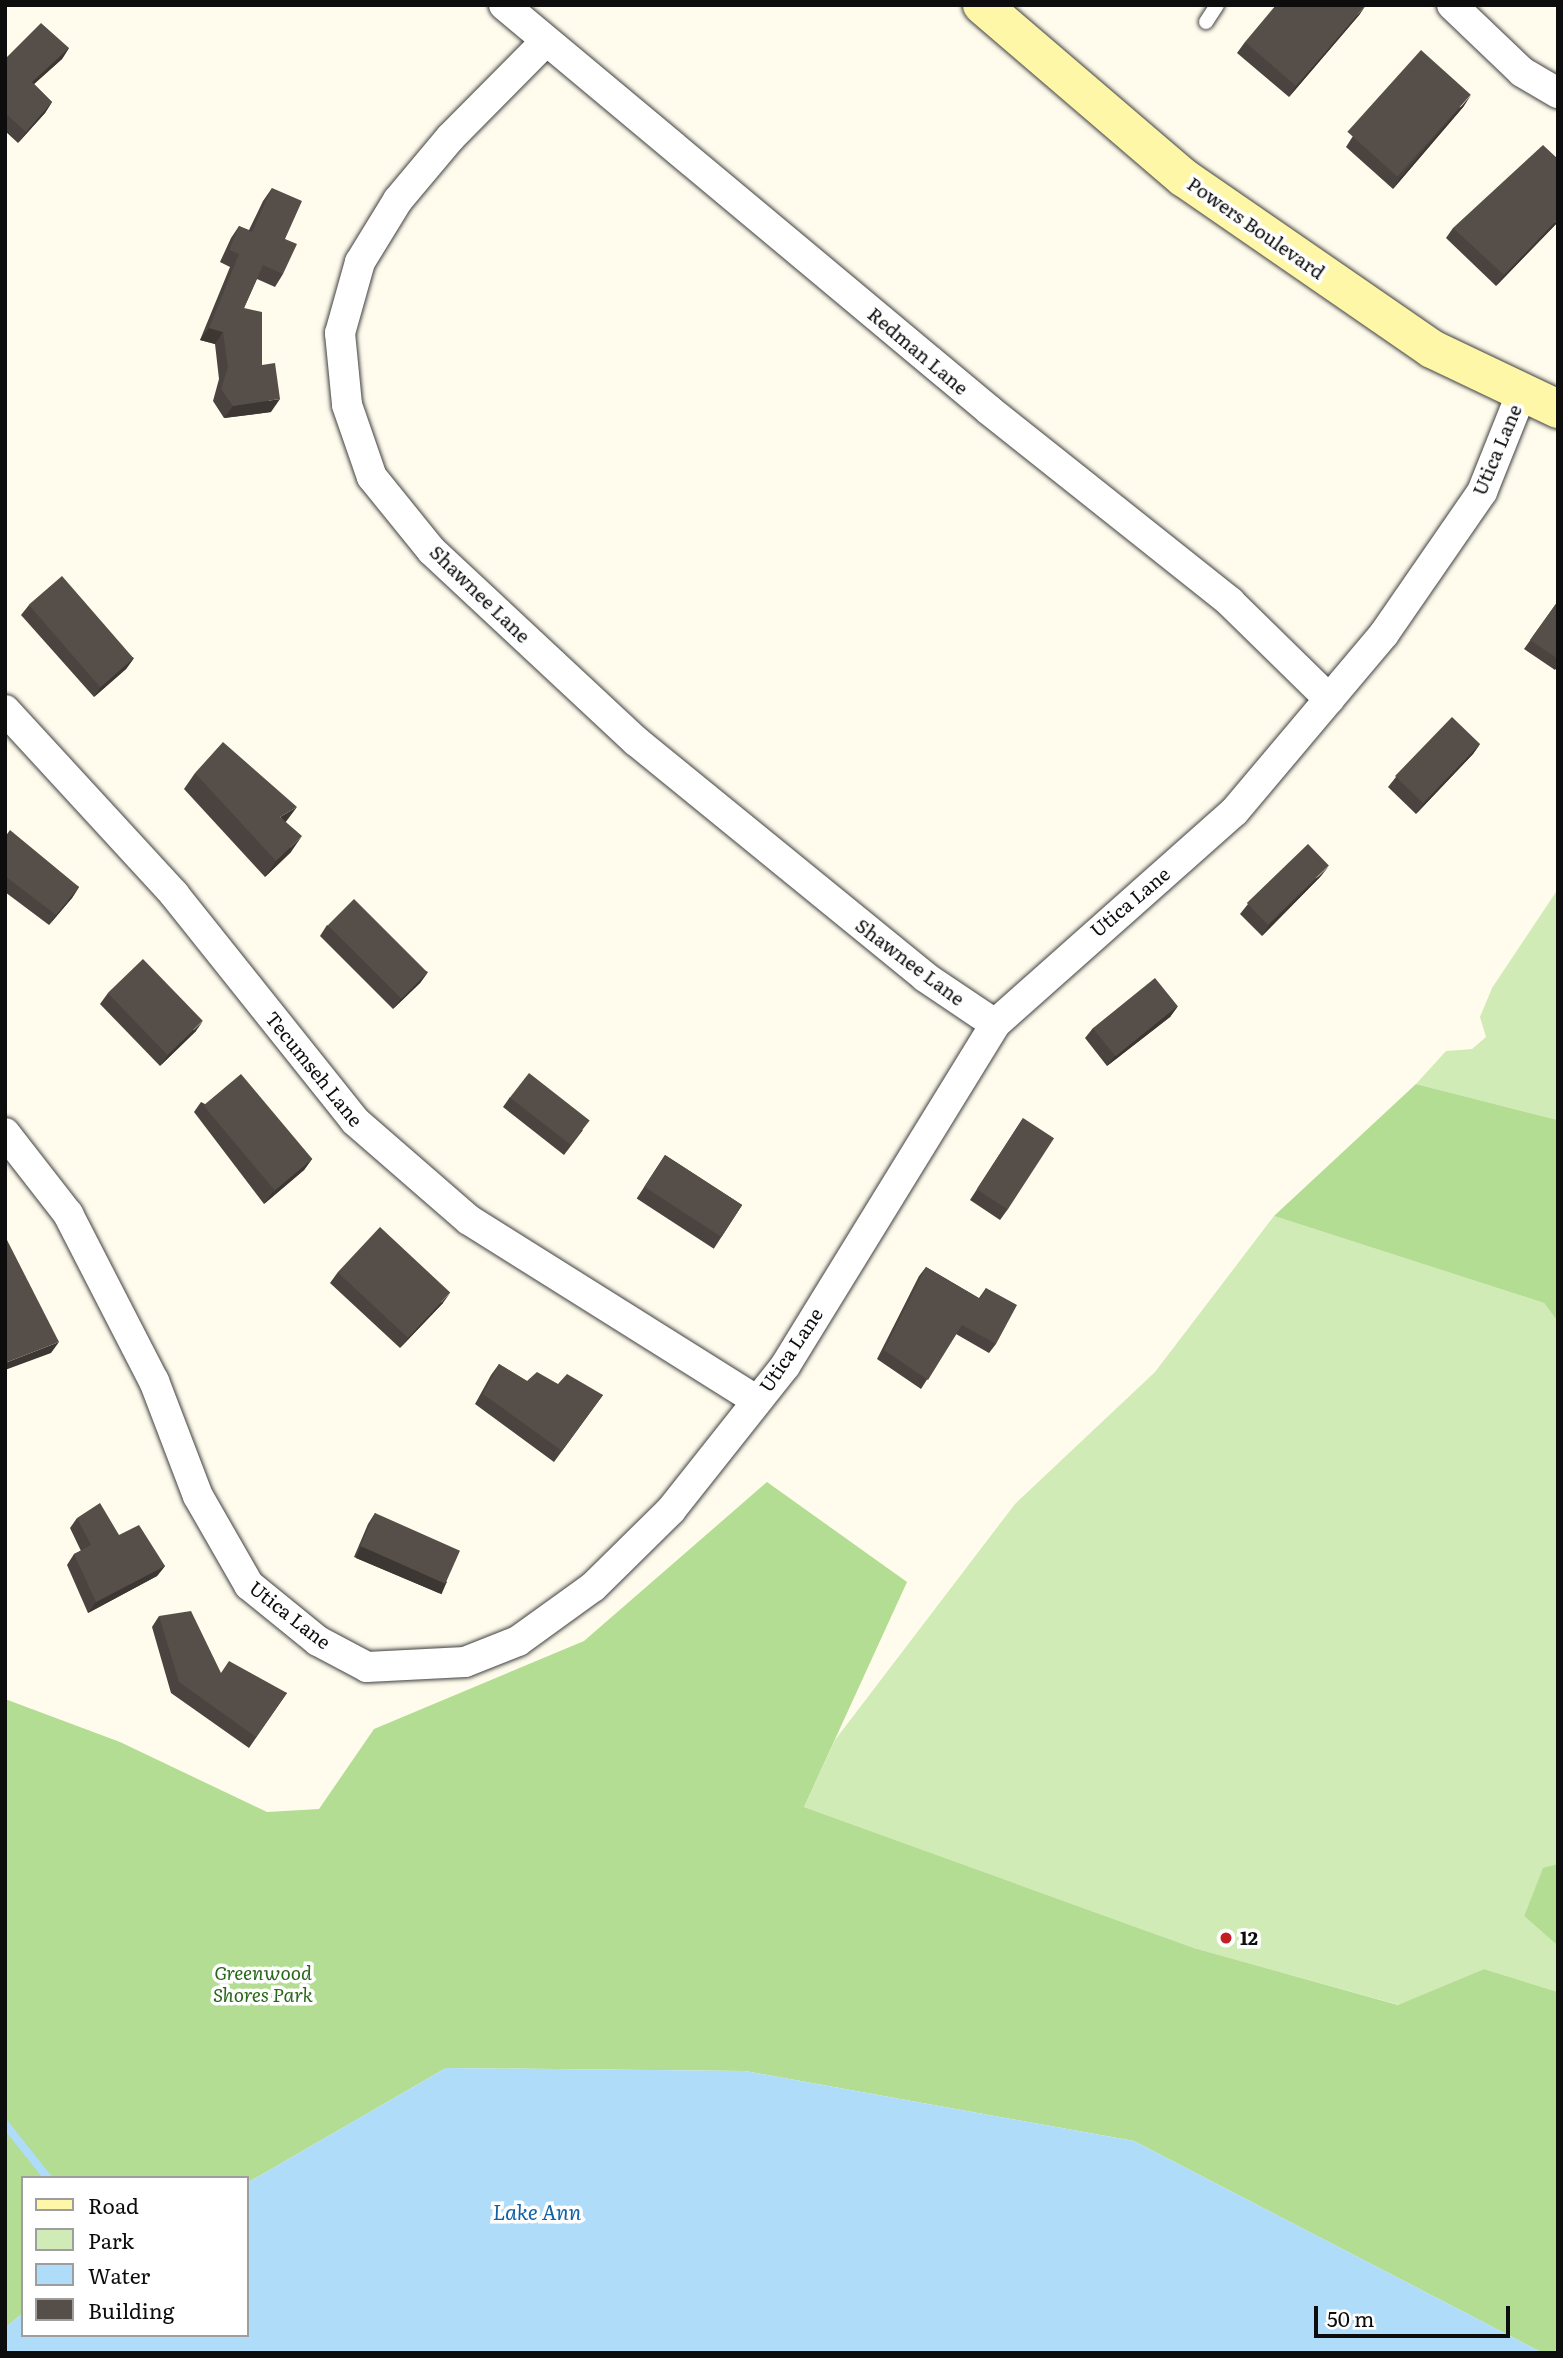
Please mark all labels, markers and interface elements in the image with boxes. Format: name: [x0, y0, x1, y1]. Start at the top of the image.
street label: Powers Boulevard: [1183, 172, 1329, 284]
street label: Redman Lane: [863, 302, 973, 400]
street label: Utica Lane: [1468, 401, 1526, 499]
street label: Shawnee Lane: [425, 541, 535, 647]
street label: Utica Lane: [1086, 862, 1174, 942]
street label: Shawnee Lane: [851, 914, 969, 1010]
street label: Tecumseh Lane: [261, 1007, 367, 1131]
street label: Utica Lane: [755, 1304, 827, 1396]
street label: Utica Lane: [245, 1576, 335, 1654]
place label: 12: [1240, 1927, 1258, 1949]
marker: 12: [1218, 1930, 1234, 1946]
park label: Greenwood Shores Park: [213, 1962, 313, 2006]
legend: [21, 2176, 248, 2337]
text: Road: [88, 2189, 139, 2220]
water label: Lake Ann: [493, 2198, 581, 2224]
text: Park: [88, 2224, 134, 2255]
text: Water: [88, 2259, 150, 2290]
scale bar: [1318, 2292, 1514, 2336]
text: Building: [88, 2294, 174, 2325]
text: 50 m: [1327, 2302, 1374, 2333]

